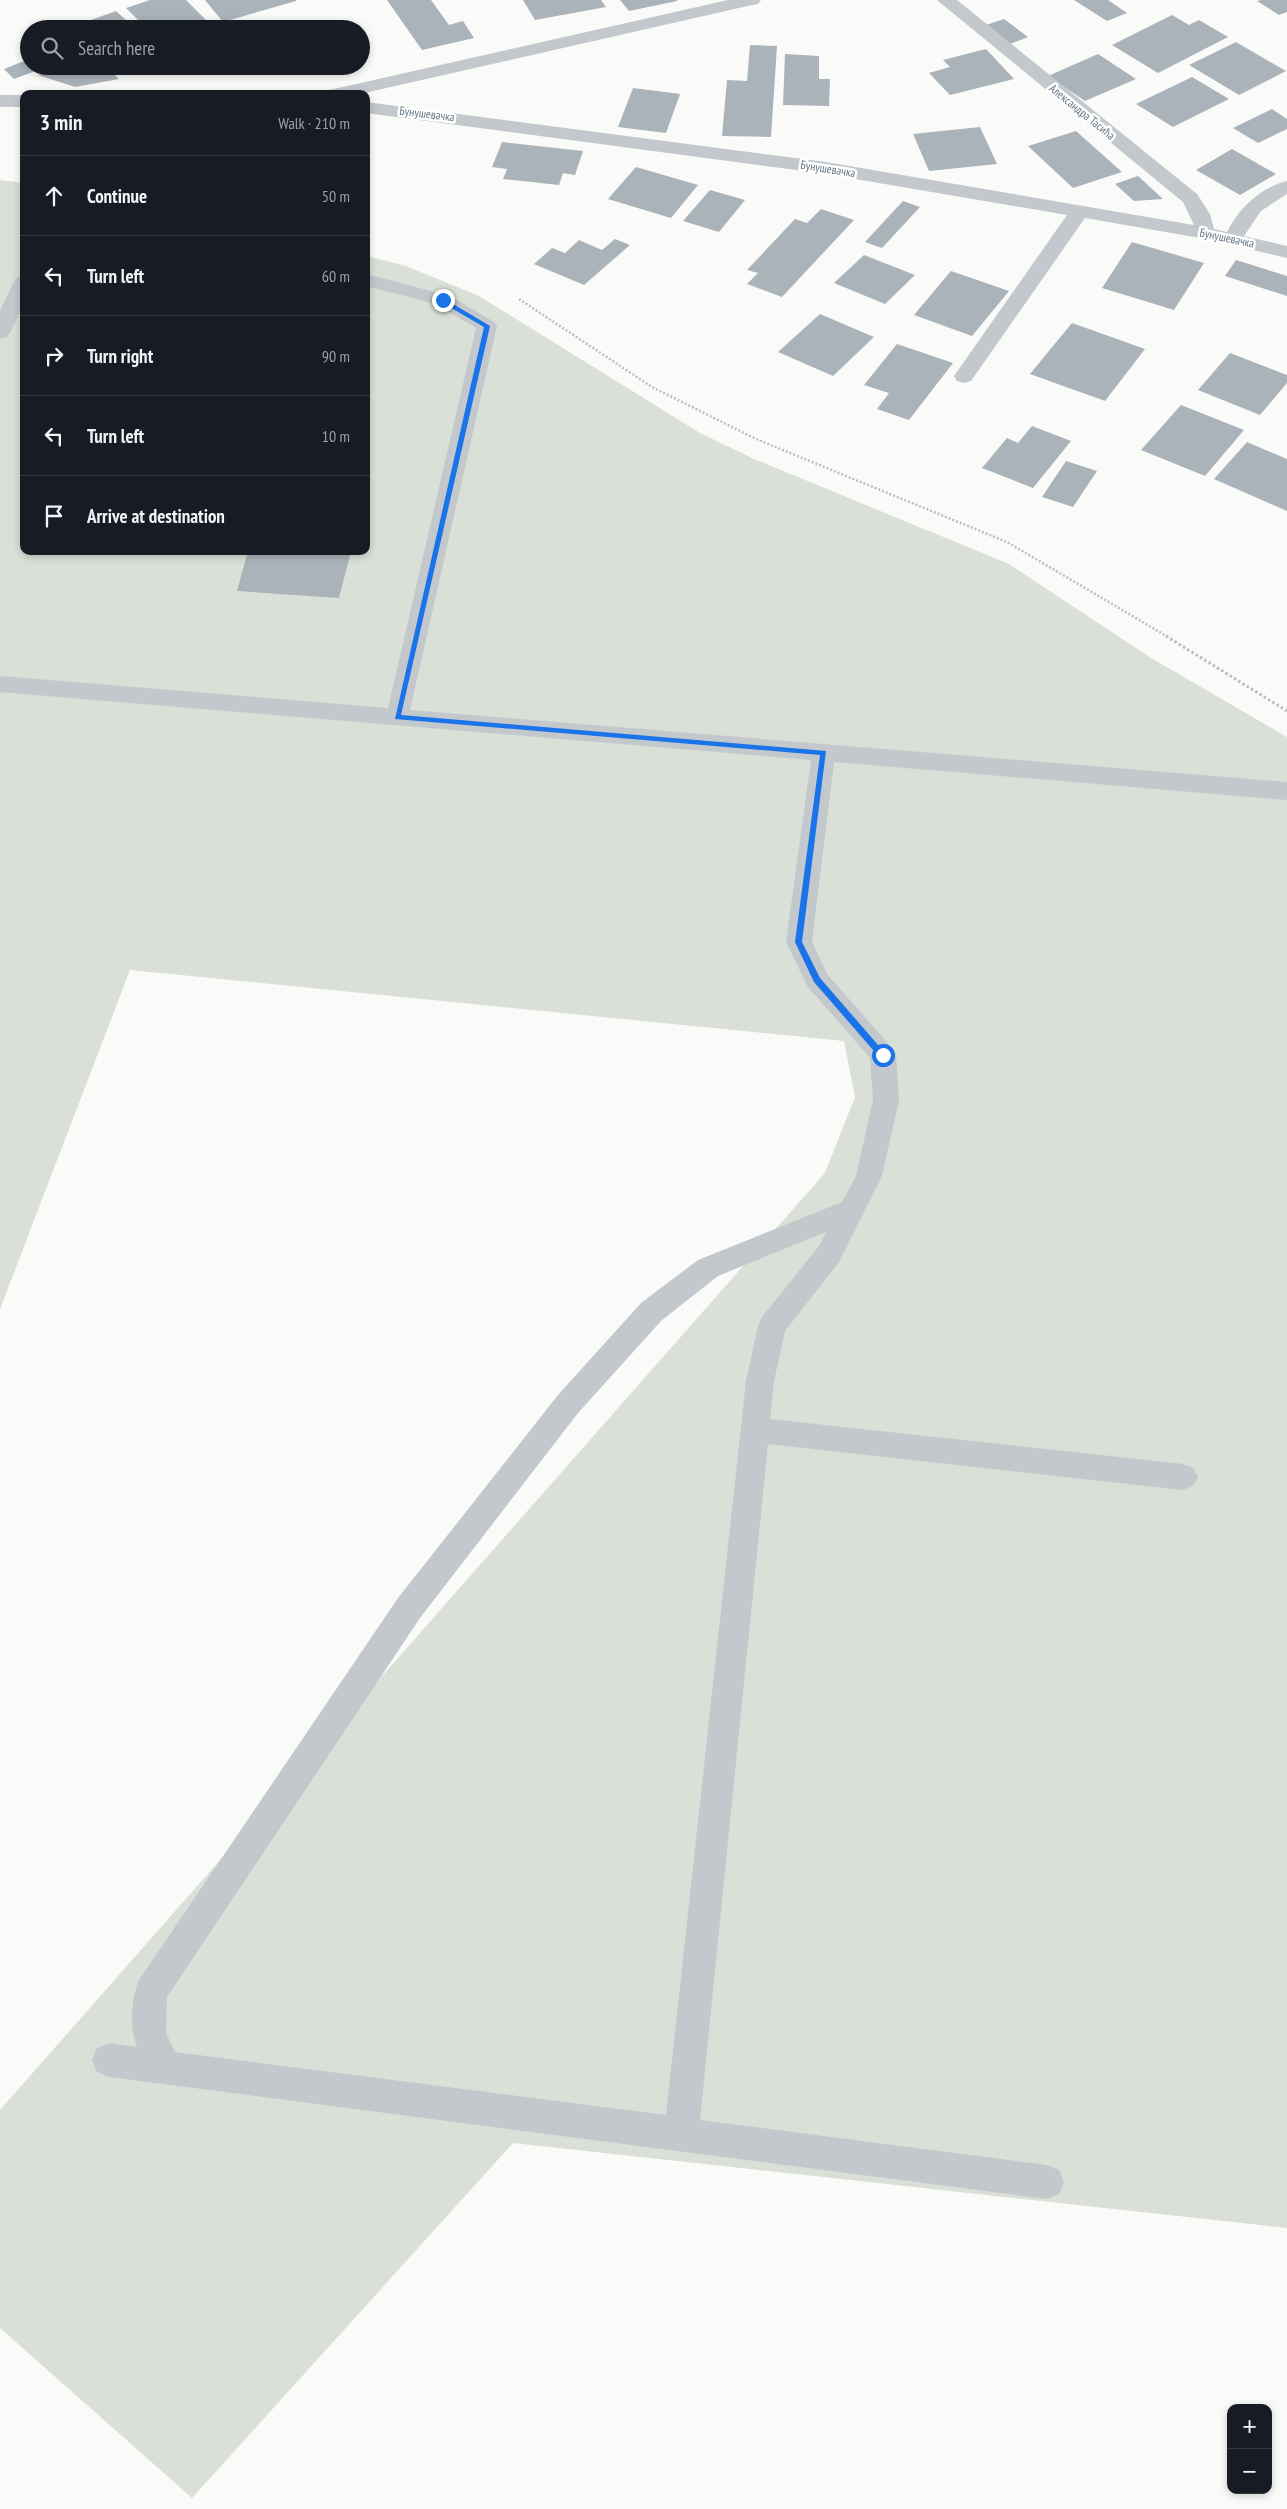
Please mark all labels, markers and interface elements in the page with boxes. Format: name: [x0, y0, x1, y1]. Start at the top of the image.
search box: [20, 20, 370, 75]
icon: search: [38, 34, 66, 62]
text: Search here: [78, 36, 155, 60]
street label: Александра Тасића: [1046, 80, 1118, 143]
street label: Бунушевачка: [399, 103, 456, 124]
text: 3 min: [40, 109, 82, 136]
text: Walk · 210 m: [278, 113, 350, 133]
street label: Бунушевачка: [799, 157, 857, 180]
icon: ahead: [40, 182, 68, 210]
text: Continue: [87, 184, 147, 208]
text: 50 m: [322, 186, 350, 206]
street label: Бунушевачка: [1198, 224, 1256, 251]
icon: left: [40, 262, 68, 290]
text: Turn left: [87, 264, 144, 288]
text: 60 m: [322, 266, 350, 286]
route end: [432, 289, 455, 312]
icon: right: [40, 342, 68, 370]
text: Turn right: [87, 344, 153, 368]
text: 90 m: [322, 346, 350, 366]
icon: left: [40, 422, 68, 450]
text: Turn left: [87, 424, 144, 448]
text: 10 m: [322, 426, 350, 446]
icon: arrive: [40, 502, 68, 530]
text: Arrive at destination: [87, 504, 225, 528]
route start: [872, 1044, 895, 1067]
map controls: [1227, 2404, 1272, 2494]
button: +: [1227, 2404, 1272, 2449]
button: −: [1227, 2449, 1272, 2494]

